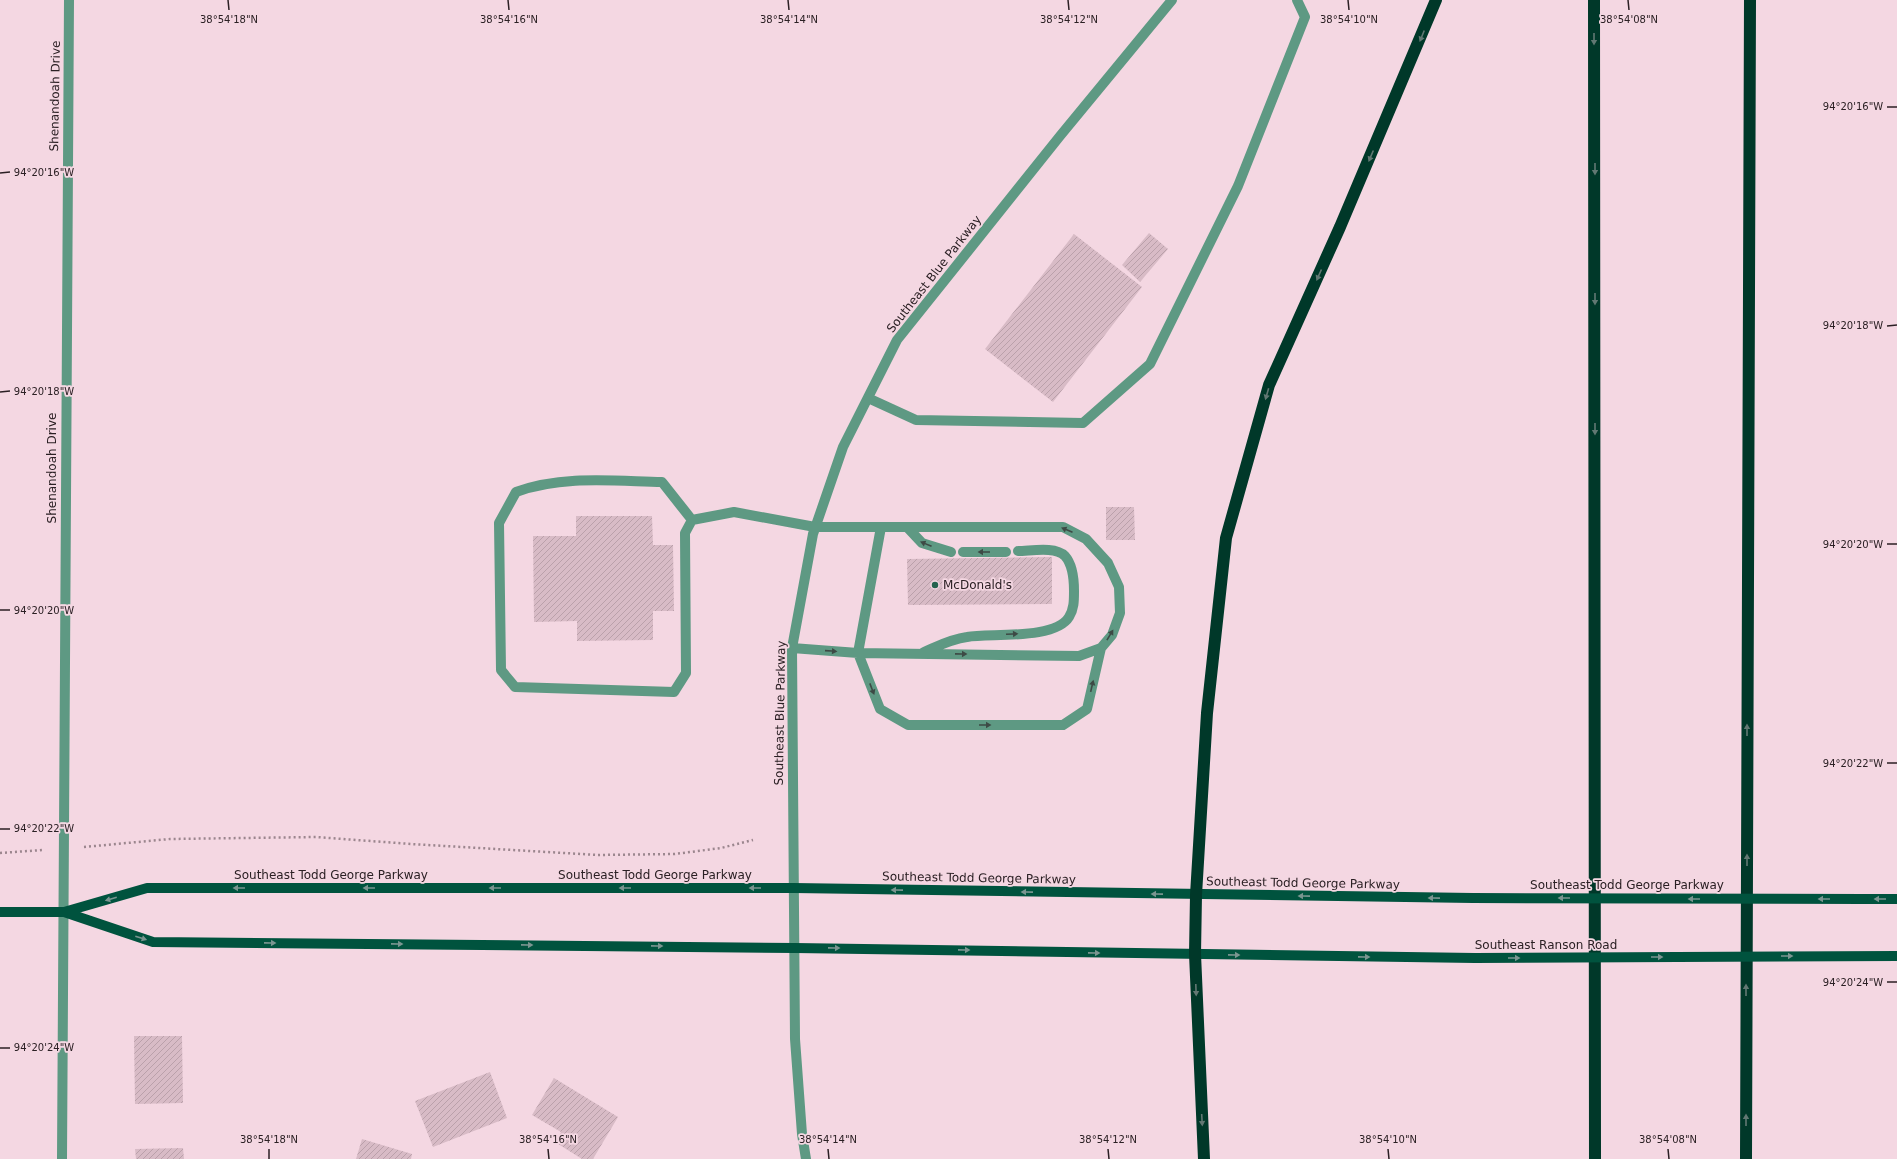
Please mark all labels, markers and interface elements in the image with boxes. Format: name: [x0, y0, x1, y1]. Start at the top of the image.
text: 38°54'18"N: [200, 14, 258, 25]
text: 38°54'16"N: [480, 14, 538, 25]
text: 38°54'14"N: [760, 14, 818, 25]
text: 38°54'12"N: [1040, 14, 1098, 25]
text: 38°54'10"N: [1320, 14, 1378, 25]
text: 38°54'08"N: [1600, 14, 1658, 25]
one-way arrow: [1418, 31, 1424, 43]
one-way arrow: [1591, 33, 1597, 46]
street label: Shenandoah Drive: [47, 40, 63, 152]
text: 94°20'16"W: [1823, 101, 1883, 112]
one-way arrow: [1367, 150, 1373, 162]
one-way arrow: [1592, 163, 1598, 176]
text: 94°20'16"W: [14, 167, 74, 178]
street label: Southeast Blue Parkway: [884, 213, 984, 335]
one-way arrow: [1315, 269, 1322, 281]
one-way arrow: [1592, 293, 1598, 306]
text: 94°20'18"W: [1823, 320, 1883, 331]
text: 94°20'18"W: [14, 386, 74, 397]
one-way arrow: [1264, 388, 1270, 400]
street label: Shenandoah Drive: [45, 413, 59, 523]
one-way arrow: [1592, 423, 1598, 436]
one-way arrow: [1061, 527, 1073, 533]
text: 94°20'20"W: [1823, 539, 1883, 550]
one-way arrow: [921, 541, 932, 547]
one-way arrow: [977, 549, 990, 555]
place label: McDonald's: [943, 578, 1012, 592]
marker: McDonald's: [930, 580, 940, 590]
text: 94°20'20"W: [14, 605, 74, 616]
one-way arrow: [1107, 629, 1114, 641]
one-way arrow: [1006, 631, 1018, 638]
street label: Southeast Blue Parkway: [772, 640, 788, 786]
one-way arrow: [825, 647, 837, 654]
one-way arrow: [955, 651, 968, 657]
one-way arrow: [1089, 680, 1095, 693]
one-way arrow: [870, 684, 876, 696]
one-way arrow: [979, 722, 992, 728]
one-way arrow: [1744, 723, 1750, 736]
text: 94°20'22"W: [1823, 758, 1883, 769]
text: 94°20'22"W: [14, 823, 74, 834]
one-way arrow: [1744, 853, 1750, 866]
street label: Southeast Todd George Parkway: [234, 868, 428, 882]
street label: Southeast Todd George Parkway: [558, 868, 752, 882]
street label: Southeast Todd George Parkway: [882, 869, 1076, 887]
street label: Southeast Todd George Parkway: [1206, 874, 1400, 892]
street label: Southeast Todd George Parkway: [1530, 878, 1724, 892]
one-way arrow: [232, 885, 245, 891]
one-way arrow: [362, 885, 375, 891]
one-way arrow: [488, 885, 501, 891]
one-way arrow: [618, 885, 631, 891]
one-way arrow: [748, 885, 761, 891]
one-way arrow: [890, 887, 903, 893]
one-way arrow: [1020, 889, 1033, 895]
one-way arrow: [1151, 891, 1163, 898]
one-way arrow: [1297, 893, 1310, 899]
one-way arrow: [1427, 895, 1440, 901]
one-way arrow: [1557, 895, 1570, 901]
one-way arrow: [104, 896, 116, 902]
one-way arrow: [1687, 896, 1700, 902]
one-way arrow: [1817, 896, 1830, 902]
one-way arrow: [1873, 896, 1886, 902]
one-way arrow: [135, 935, 147, 941]
street label: Southeast Ranson Road: [1475, 938, 1617, 952]
one-way arrow: [264, 940, 277, 946]
one-way arrow: [391, 941, 404, 947]
one-way arrow: [521, 942, 534, 948]
one-way arrow: [651, 943, 664, 949]
one-way arrow: [828, 945, 841, 951]
one-way arrow: [958, 947, 970, 954]
one-way arrow: [1088, 949, 1100, 956]
one-way arrow: [1228, 952, 1241, 958]
one-way arrow: [1781, 953, 1794, 959]
one-way arrow: [1358, 954, 1371, 960]
one-way arrow: [1651, 954, 1664, 960]
one-way arrow: [1508, 955, 1521, 961]
text: 94°20'24"W: [1823, 977, 1883, 988]
one-way arrow: [1743, 983, 1749, 996]
one-way arrow: [1193, 984, 1199, 997]
text: 94°20'24"W: [14, 1042, 74, 1053]
one-way arrow: [1743, 1113, 1749, 1126]
one-way arrow: [1199, 1114, 1205, 1127]
text: 38°54'18"N: [240, 1134, 298, 1145]
text: 38°54'16"N: [519, 1134, 577, 1145]
text: 38°54'14"N: [799, 1134, 857, 1145]
text: 38°54'12"N: [1079, 1134, 1137, 1145]
text: 38°54'10"N: [1359, 1134, 1417, 1145]
text: 38°54'08"N: [1639, 1134, 1697, 1145]

